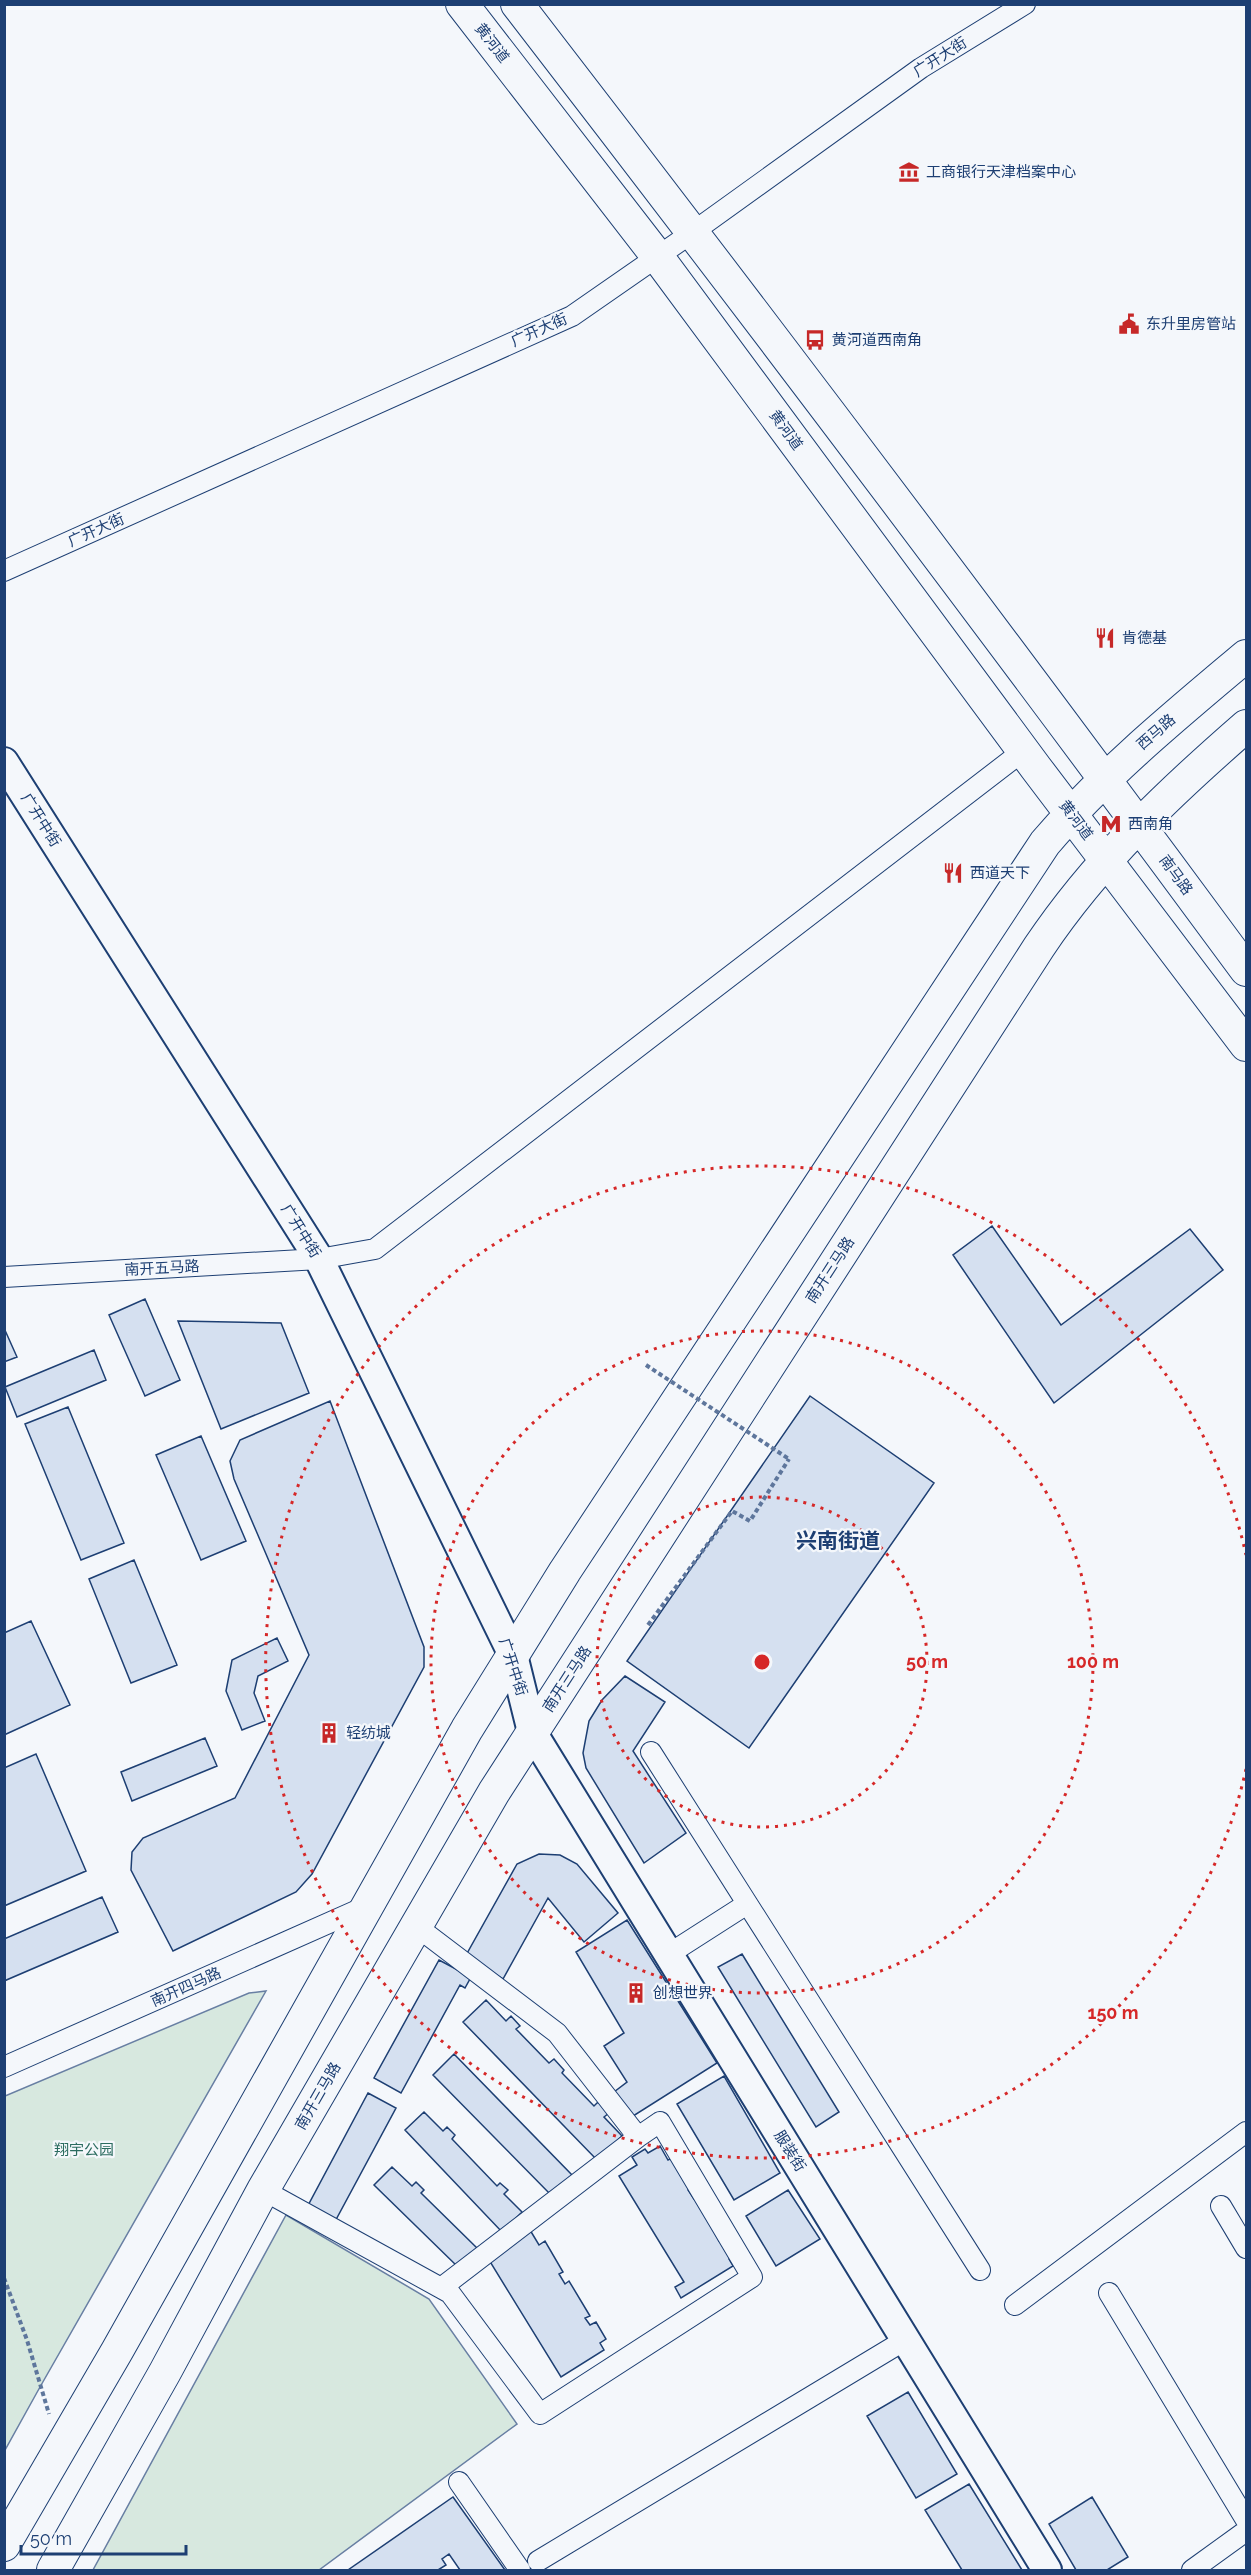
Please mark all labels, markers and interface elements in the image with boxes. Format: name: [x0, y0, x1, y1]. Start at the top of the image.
street label: 黄河道: [471, 20, 513, 66]
street label: 广开大街: [910, 33, 970, 81]
museum icon: 工商银行天津档案中心: [897, 160, 921, 184]
place label: 工商银行天津档案中心: [926, 163, 1076, 181]
street label: 广开大街: [508, 310, 570, 350]
public building icon: 东升里房管站: [1117, 312, 1141, 336]
place label: 东升里房管站: [1146, 315, 1236, 333]
bus stop icon: 黄河道西南角: [803, 328, 827, 352]
place label: 黄河道西南角: [832, 331, 922, 349]
street label: 黄河道: [765, 407, 807, 453]
street label: 广开大街: [65, 510, 127, 550]
restaurant icon: 肯德基: [1093, 626, 1117, 650]
place label: 肯德基: [1122, 629, 1167, 647]
street label: 西马路: [1133, 710, 1179, 754]
street label: 广开中街: [17, 790, 65, 850]
street label: 黄河道: [1055, 797, 1097, 843]
metro station icon: 西南角: [1099, 812, 1123, 836]
place label: 西南角: [1128, 815, 1173, 833]
street label: 南马路: [1155, 852, 1197, 898]
restaurant icon: 西道天下: [941, 861, 965, 885]
place label: 西道天下: [970, 864, 1030, 882]
street label: 广开中街: [277, 1201, 325, 1261]
street label: 南开三马路: [802, 1234, 858, 1306]
street label: 南开五马路: [124, 1257, 200, 1279]
district label: 兴南街道: [796, 1528, 880, 1553]
street label: 广开中街: [495, 1636, 531, 1698]
street label: 南开三马路: [539, 1643, 595, 1715]
text: 50 m: [906, 1651, 948, 1672]
text: 100 m: [1067, 1651, 1119, 1672]
centre of rings: [752, 1652, 772, 1672]
building icon: 轻纺城: [317, 1721, 341, 1745]
place label: 轻纺城: [346, 1724, 391, 1742]
street label: 南开四马路: [148, 1964, 224, 2010]
building icon: 创想世界: [624, 1981, 648, 2005]
place label: 创想世界: [653, 1984, 713, 2002]
text: 150 m: [1088, 2002, 1139, 2023]
street label: 南开三马路: [291, 2059, 345, 2133]
street label: 服装街: [770, 2127, 810, 2175]
park label: 翔宇公园: [54, 2141, 114, 2159]
scale bar: [21, 2518, 186, 2556]
text: 50 m: [30, 2528, 72, 2549]

